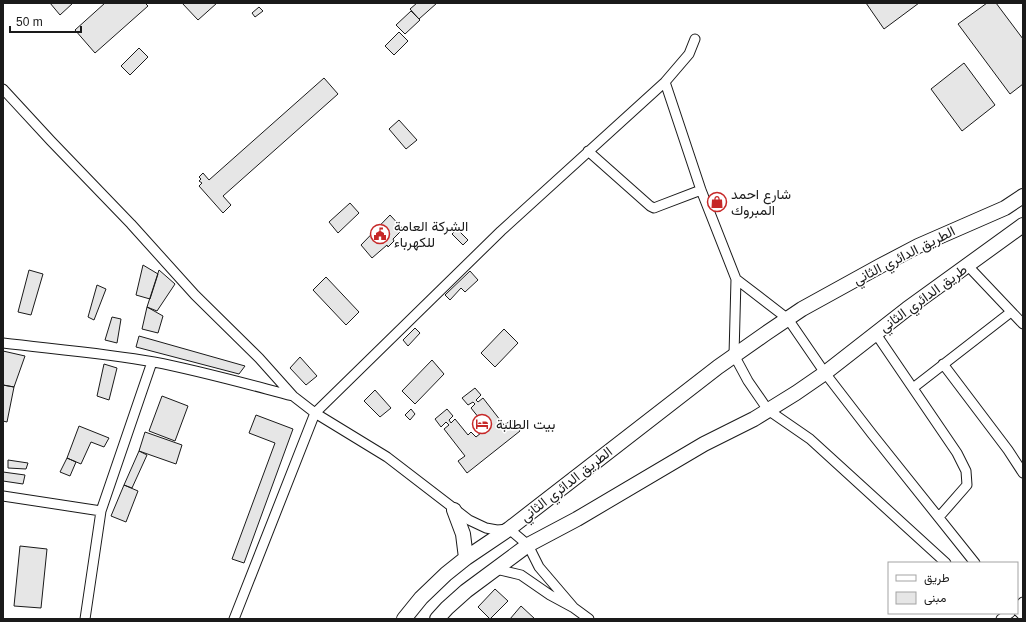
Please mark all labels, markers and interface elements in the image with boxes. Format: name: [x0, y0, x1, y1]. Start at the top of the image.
scale bar: [10, 8, 81, 34]
text: 50 m: [16, 15, 43, 29]
place label: شارع احمد المبروك: [731, 186, 791, 219]
shop icon: شارع احمد المبروك: [706, 191, 728, 213]
place label: الشركة العامة للكهرباء: [394, 218, 468, 251]
street label: الطريق الدائري الثاني: [850, 222, 959, 291]
public building icon: الشركة العامة للكهرباء: [369, 223, 391, 245]
street label: طريق الدائري الثاني: [876, 261, 972, 338]
hotel icon: بيت الطلبة: [471, 413, 493, 435]
place label: بيت الطلبة: [496, 416, 555, 433]
street label: الطريق الدائري الثاني: [517, 443, 618, 528]
legend: [888, 562, 1018, 614]
text: طريق: [924, 571, 950, 586]
text: مبنى: [924, 591, 946, 606]

